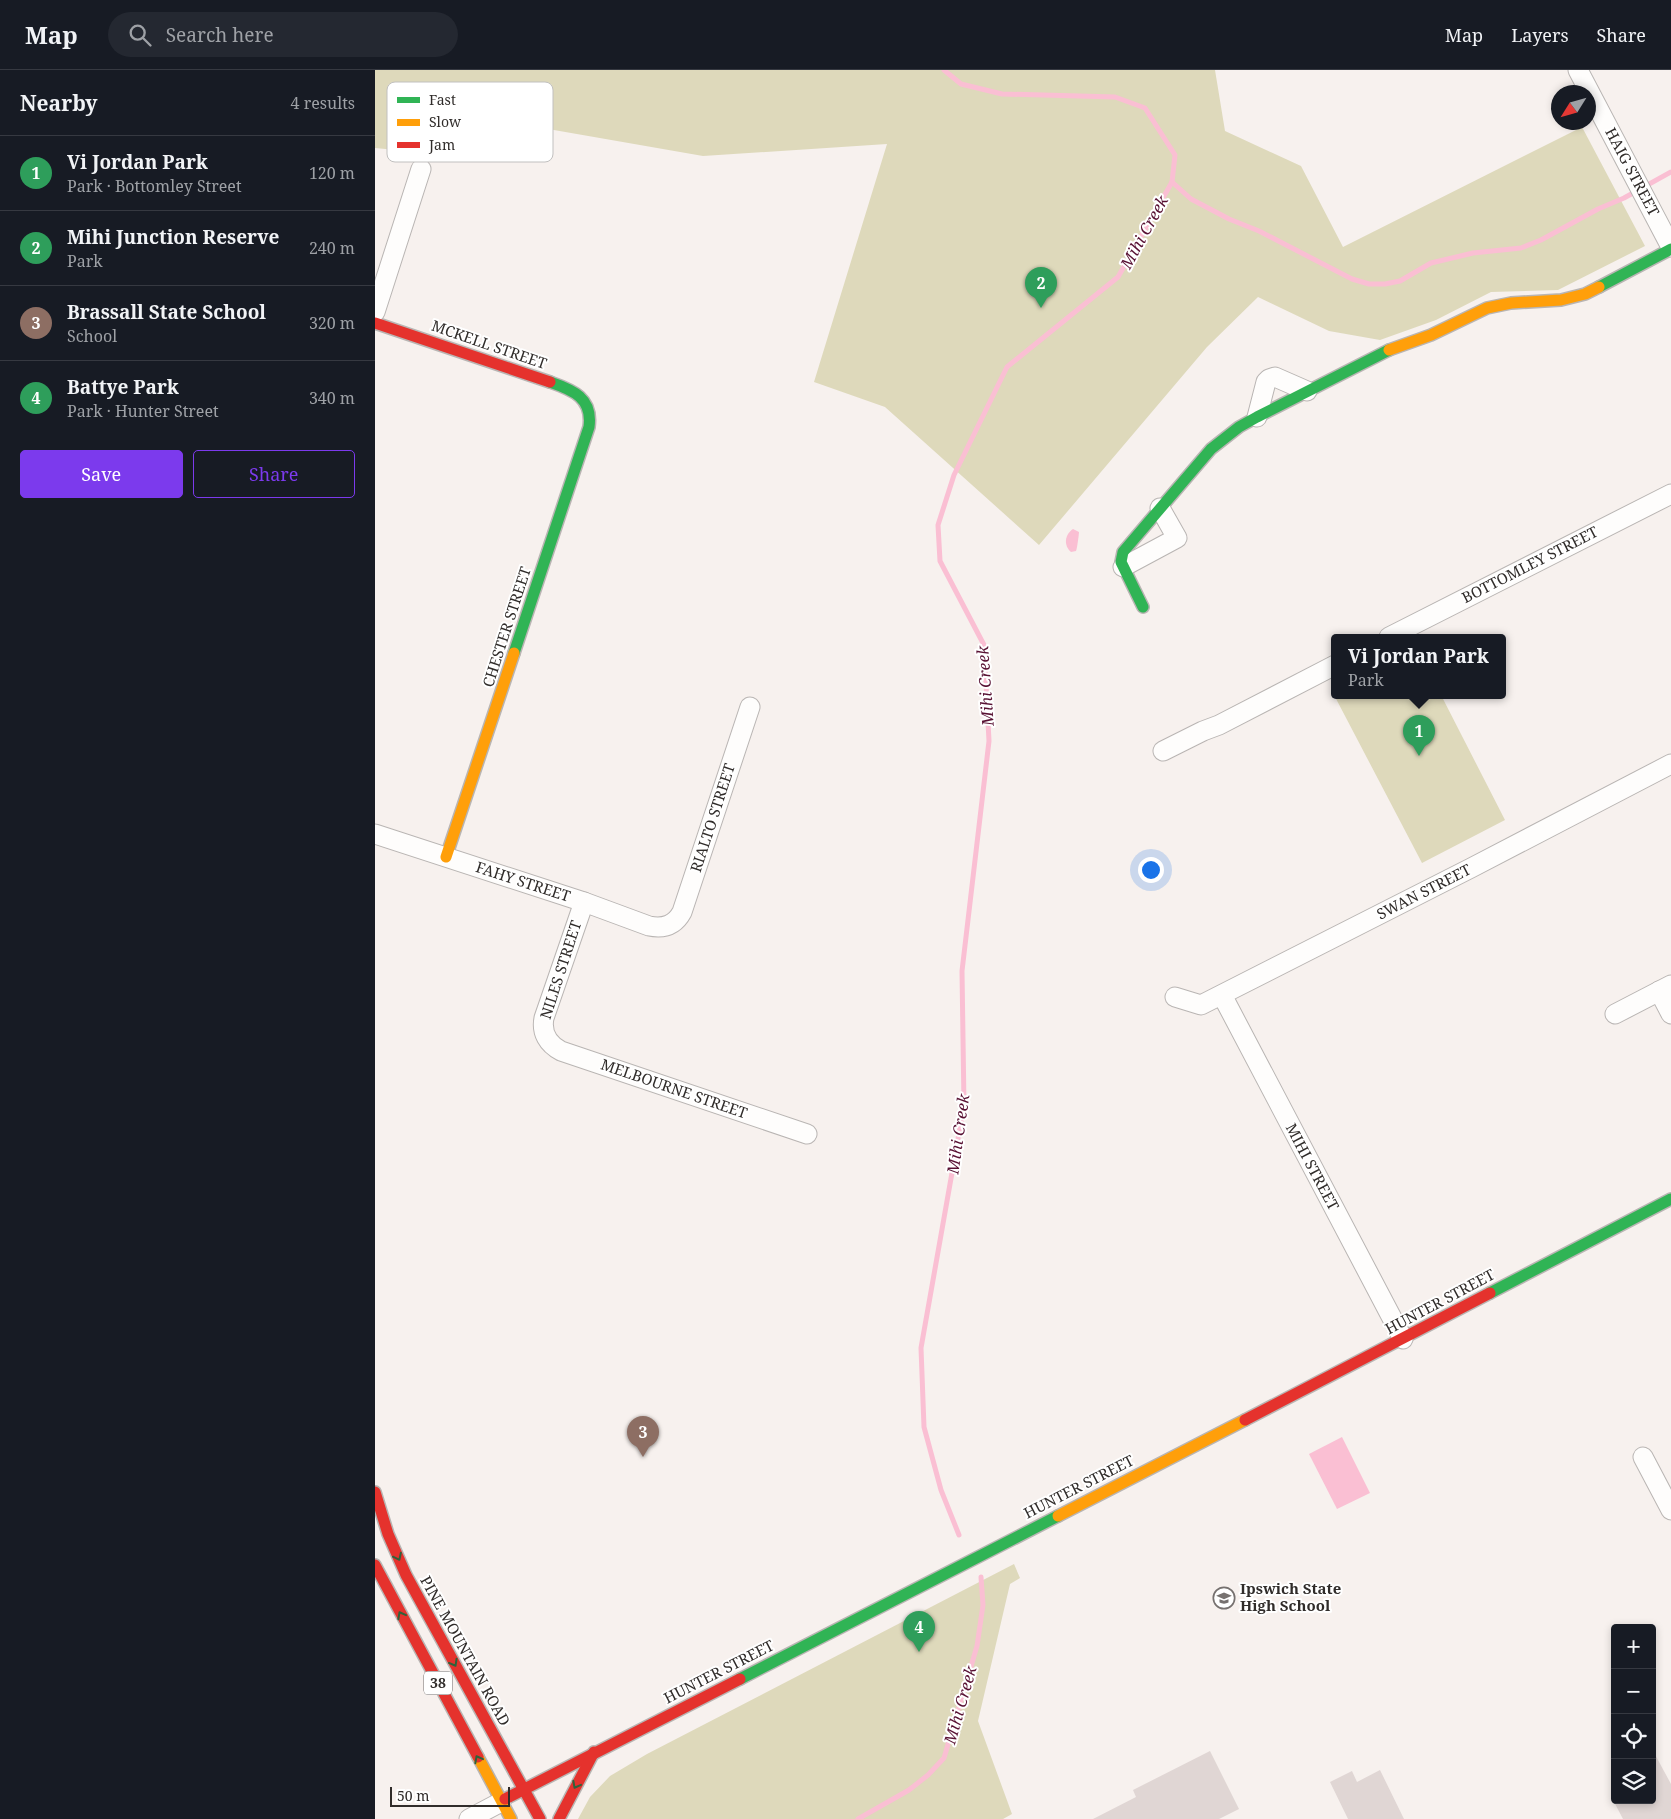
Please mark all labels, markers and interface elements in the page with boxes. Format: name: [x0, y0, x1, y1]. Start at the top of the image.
search box: [108, 12, 458, 57]
text: Map: [25, 18, 78, 51]
icon: search: [126, 21, 154, 49]
text: Search here: [166, 22, 274, 48]
text: Map: [1445, 23, 1483, 47]
text: Layers: [1511, 23, 1569, 47]
text: Share: [1597, 23, 1646, 47]
legend: [387, 82, 553, 162]
north arrow: [1551, 85, 1596, 130]
text: Nearby: [20, 89, 98, 117]
text: Fast: [429, 90, 456, 109]
text: 4 results: [291, 92, 355, 114]
text: Slow: [429, 112, 462, 131]
street label: HAIG STREET: [1601, 124, 1665, 219]
text: Jam: [428, 135, 455, 154]
text: Vi Jordan Park: [67, 149, 208, 175]
text: 1: [31, 162, 41, 184]
text: 120 m: [309, 162, 355, 184]
text: Park · Bottomley Street: [67, 175, 242, 197]
water label: Mihi Creek: [1114, 191, 1174, 273]
text: Mihi Junction Reserve: [67, 224, 279, 250]
text: 2: [31, 237, 41, 259]
text: 240 m: [309, 237, 355, 259]
text: Park: [67, 250, 103, 272]
pin: 2: [1025, 267, 1057, 308]
text: Brassall State School: [67, 299, 266, 325]
text: 3: [31, 312, 41, 334]
text: 320 m: [309, 312, 355, 334]
street label: MCKELL STREET: [429, 315, 550, 373]
text: School: [67, 325, 117, 347]
text: Battye Park: [67, 374, 179, 400]
text: 4: [31, 387, 41, 409]
text: 340 m: [309, 387, 355, 409]
text: Park · Hunter Street: [67, 400, 219, 422]
button: Save: [20, 450, 183, 498]
button: Share: [193, 450, 355, 498]
street label: BOTTOMLEY STREET: [1458, 521, 1601, 607]
street label: CHESTER STREET: [477, 564, 535, 689]
popup: [1331, 634, 1506, 699]
text: Vi Jordan Park: [1348, 643, 1489, 669]
water label: Mihi Creek: [971, 644, 999, 728]
text: Park: [1348, 669, 1384, 691]
pin: 1: [1403, 715, 1435, 756]
street label: RIALTO STREET: [685, 761, 739, 874]
street label: FAHY STREET: [473, 856, 573, 906]
your location: [1138, 857, 1164, 883]
street label: SWAN STREET: [1373, 859, 1474, 923]
street label: NILES STREET: [535, 918, 585, 1022]
street label: MELBOURNE STREET: [598, 1054, 750, 1123]
water label: Mihi Creek: [941, 1092, 975, 1176]
street label: MIHI STREET: [1282, 1120, 1344, 1213]
street label: HUNTER STREET: [1381, 1264, 1498, 1338]
pin: 3: [627, 1416, 659, 1457]
street label: HUNTER STREET: [1020, 1450, 1137, 1523]
one-way arrow: [391, 1552, 402, 1561]
street label: PINE MOUNTAIN ROAD: [416, 1572, 515, 1729]
place label: Ipswich State High School: [1240, 1578, 1341, 1615]
school or university icon: Ipswich State High School: [1212, 1586, 1236, 1610]
pin: 4: [903, 1611, 935, 1652]
one-way arrow: [397, 1612, 407, 1621]
map controls: [1611, 1624, 1656, 1804]
button: +: [1611, 1624, 1656, 1669]
street label: HUNTER STREET: [660, 1635, 777, 1708]
one-way arrow: [448, 1658, 458, 1667]
water label: Mihi Creek: [938, 1662, 982, 1748]
button: −: [1611, 1669, 1656, 1714]
road number: 38: [424, 1672, 452, 1695]
button: locate: [1611, 1714, 1656, 1759]
one-way arrow: [474, 1755, 484, 1764]
button: layers: [1611, 1759, 1656, 1804]
one-way arrow: [572, 1780, 582, 1789]
scale bar: [390, 1784, 510, 1807]
text: 50 m: [397, 1786, 430, 1805]

